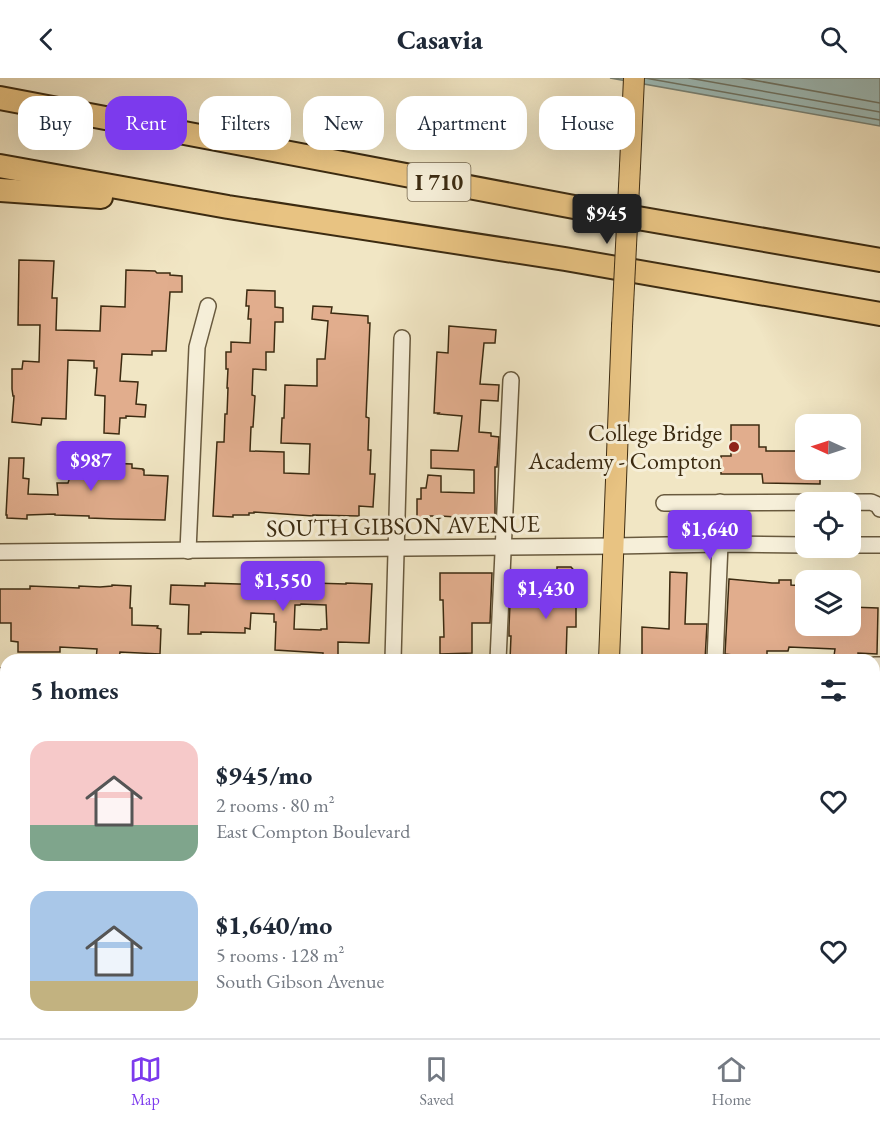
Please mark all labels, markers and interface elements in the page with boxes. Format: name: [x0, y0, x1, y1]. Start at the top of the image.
text: Casavia: [397, 22, 483, 57]
icon: back: [30, 23, 63, 56]
icon: search: [817, 23, 850, 56]
chip: Buy: [18, 96, 93, 150]
chip: Rent: [105, 96, 187, 150]
chip: Filters: [199, 96, 291, 150]
chip: New: [303, 96, 384, 150]
chip: Apartment: [396, 96, 527, 150]
chip: House: [539, 96, 635, 150]
road number: I 710: [408, 163, 470, 201]
pin: $945: [571, 194, 643, 245]
text: $945: [587, 200, 627, 226]
north arrow: [795, 414, 861, 480]
map controls: [795, 414, 861, 636]
place label: College Bridge Academy - Compton: [527, 417, 722, 476]
marker: College Bridge Academy - Compton: [727, 440, 741, 454]
pin: $987: [55, 441, 127, 492]
text: $987: [71, 447, 111, 473]
button: locate: [795, 492, 861, 558]
street label: SOUTH GIBSON AVENUE: [266, 508, 540, 543]
pin: $1,640: [661, 510, 759, 561]
text: $1,640: [682, 516, 738, 542]
pin: $1,550: [234, 561, 332, 612]
text: $1,550: [255, 567, 311, 593]
pin: $1,430: [497, 569, 595, 620]
button: layers: [795, 570, 861, 636]
text: $1,430: [518, 575, 574, 601]
text: 5 homes: [30, 673, 119, 707]
icon: filters: [817, 674, 850, 707]
text: $945/mo: [216, 758, 312, 792]
icon: home: [78, 765, 150, 837]
icon: heart: [817, 785, 850, 818]
text: 2 rooms · 80 m²: [216, 792, 335, 818]
text: East Compton Boulevard: [216, 818, 410, 844]
text: $1,640/mo: [216, 908, 332, 942]
icon: home: [78, 915, 150, 987]
icon: heart: [817, 935, 850, 968]
text: 5 rooms · 128 m²: [216, 942, 344, 968]
text: South Gibson Avenue: [216, 968, 384, 994]
tab: Map: [129, 1053, 162, 1110]
tab: Saved: [420, 1053, 454, 1110]
tab: Home: [712, 1053, 751, 1110]

